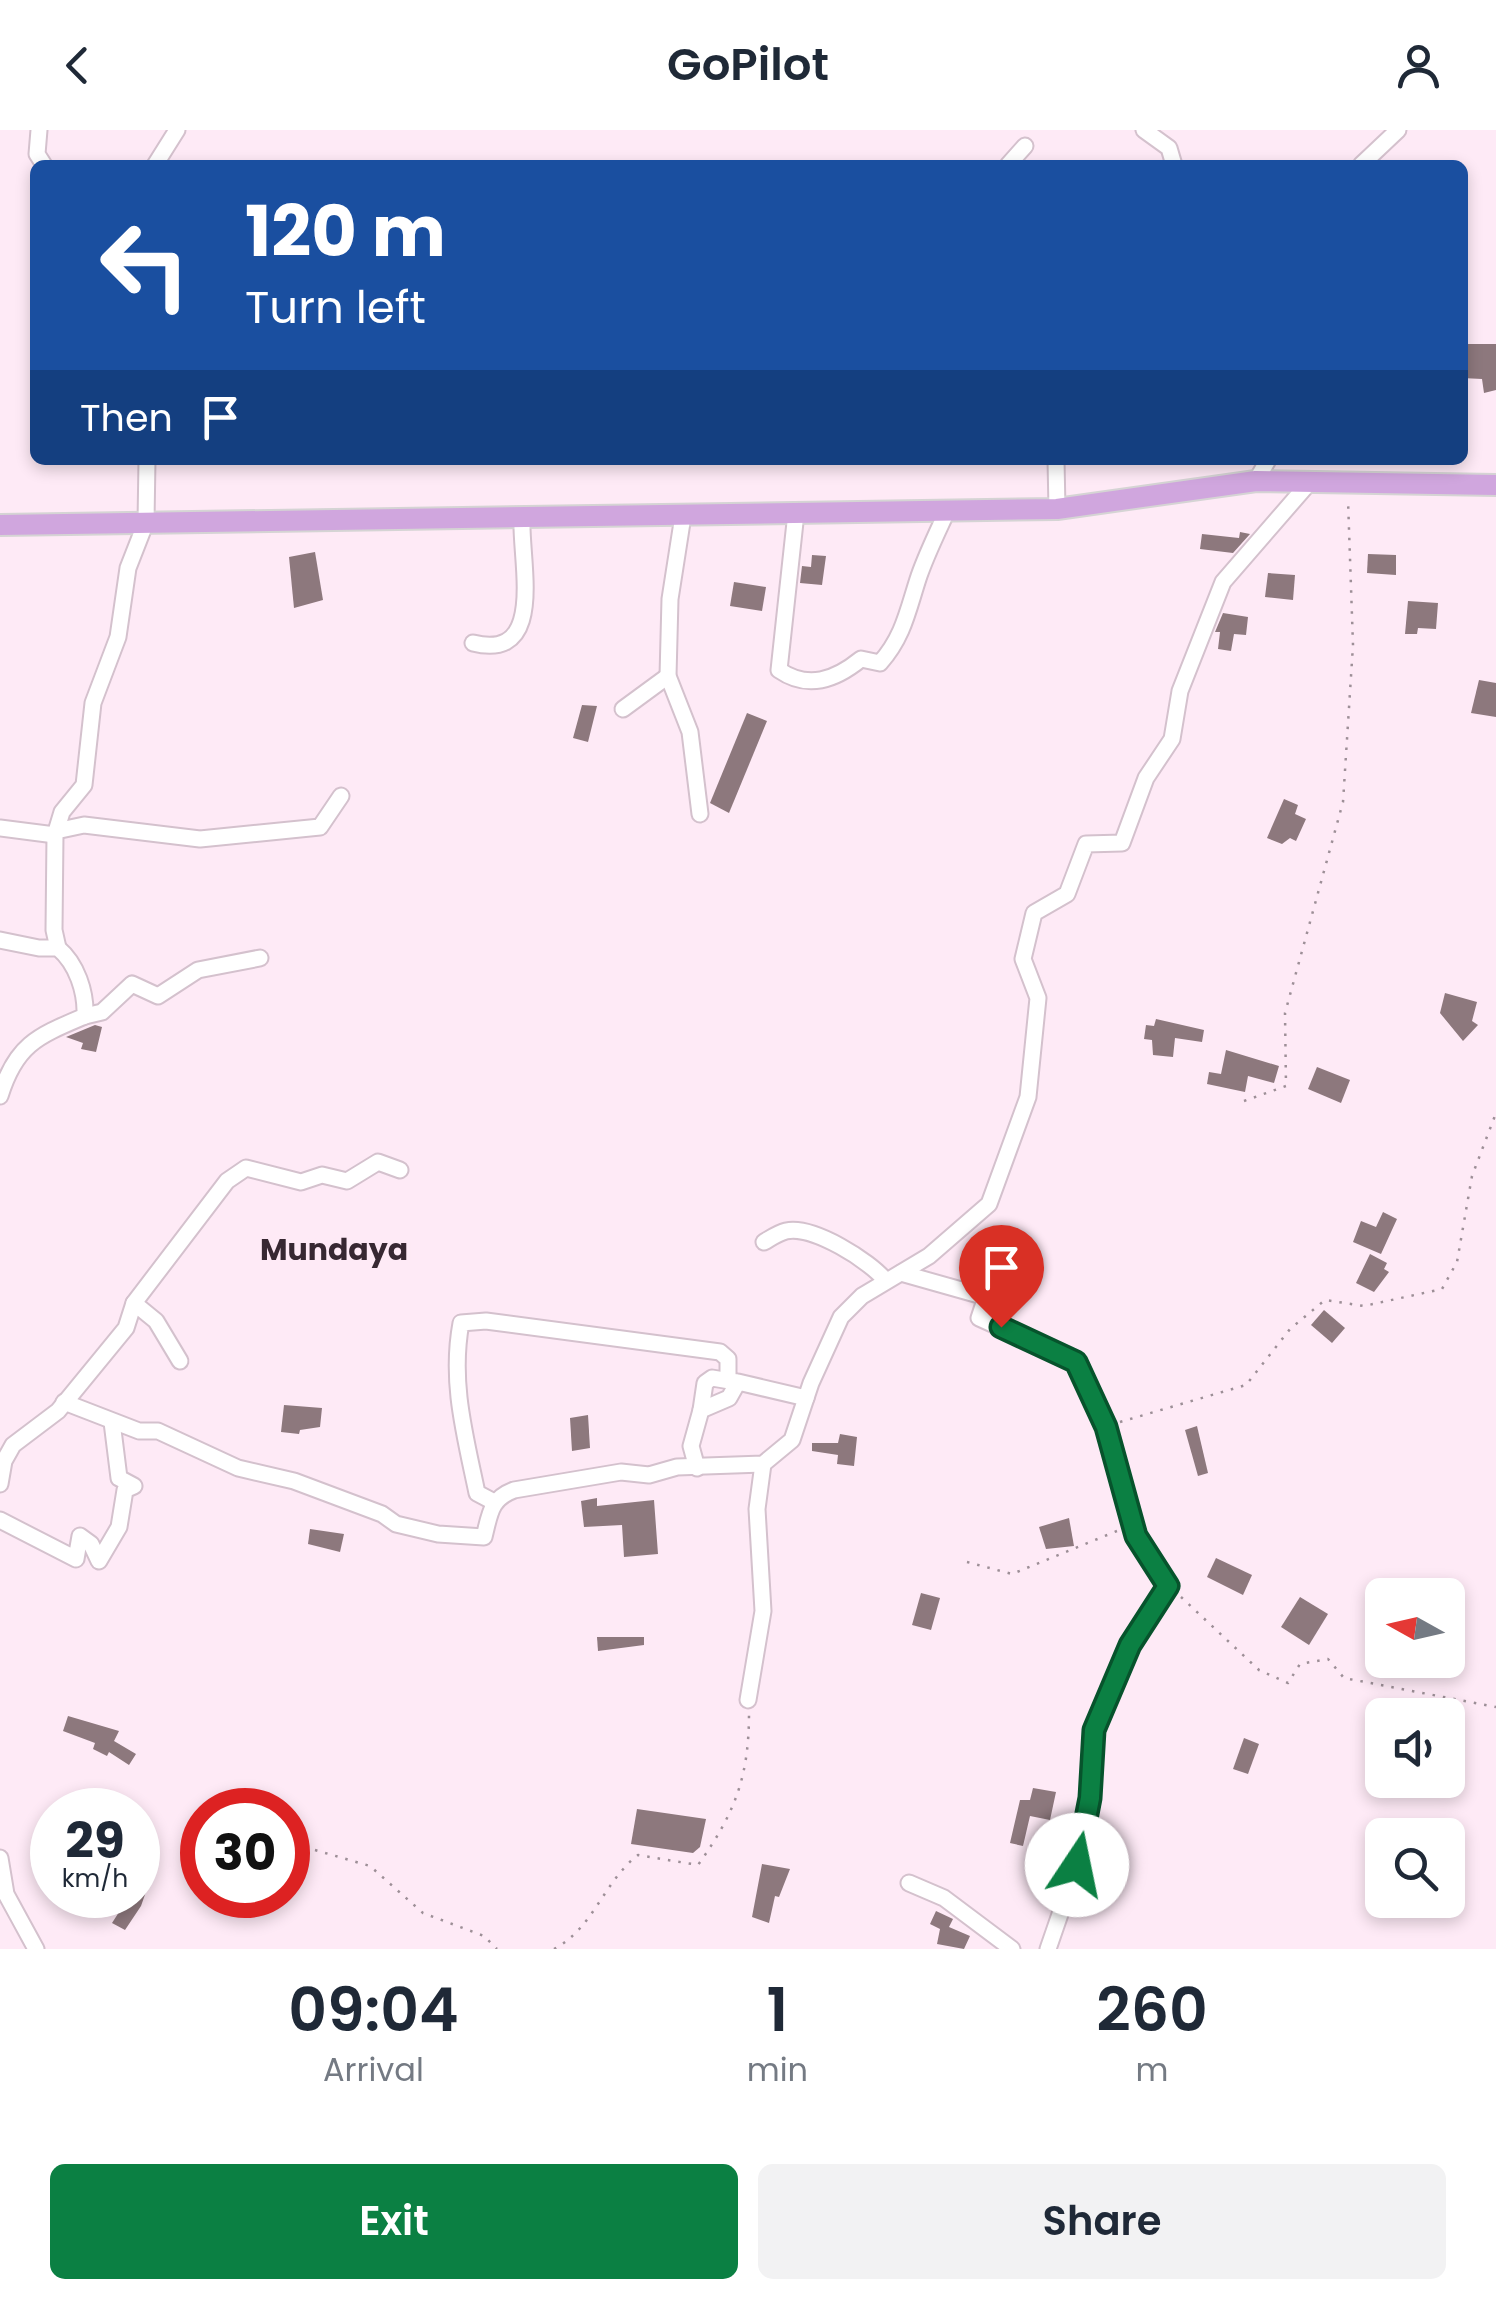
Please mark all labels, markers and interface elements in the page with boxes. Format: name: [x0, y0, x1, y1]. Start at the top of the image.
text: GoPilot: [667, 33, 829, 96]
icon: back: [50, 38, 105, 93]
icon: person: [1391, 38, 1446, 93]
text: 120 m: [245, 182, 446, 281]
icon: left: [80, 200, 210, 330]
text: Turn left: [245, 276, 426, 339]
icon: arrive: [193, 390, 248, 445]
text: Then: [80, 391, 173, 444]
pin: [959, 1225, 1044, 1328]
district label: Mundaya: [260, 1228, 408, 1271]
icon: arrive: [974, 1240, 1029, 1295]
north arrow: [1365, 1578, 1465, 1678]
map controls: [1365, 1578, 1465, 1918]
button: sound: [1365, 1698, 1465, 1798]
speed limit sign: 30: [180, 1788, 310, 1918]
text: 29: [65, 1805, 125, 1876]
position arrow: [1025, 1813, 1129, 1917]
button: search: [1365, 1818, 1465, 1918]
text: km/h: [62, 1861, 128, 1896]
text: 09:04: [288, 1968, 459, 2052]
text: 1: [767, 1968, 788, 2052]
text: 260: [1096, 1968, 1208, 2052]
text: Arrival: [323, 2047, 424, 2092]
text: min: [747, 2047, 808, 2092]
text: m: [1136, 2047, 1169, 2092]
button: Exit: [50, 2164, 738, 2279]
button: Share: [758, 2164, 1446, 2279]

